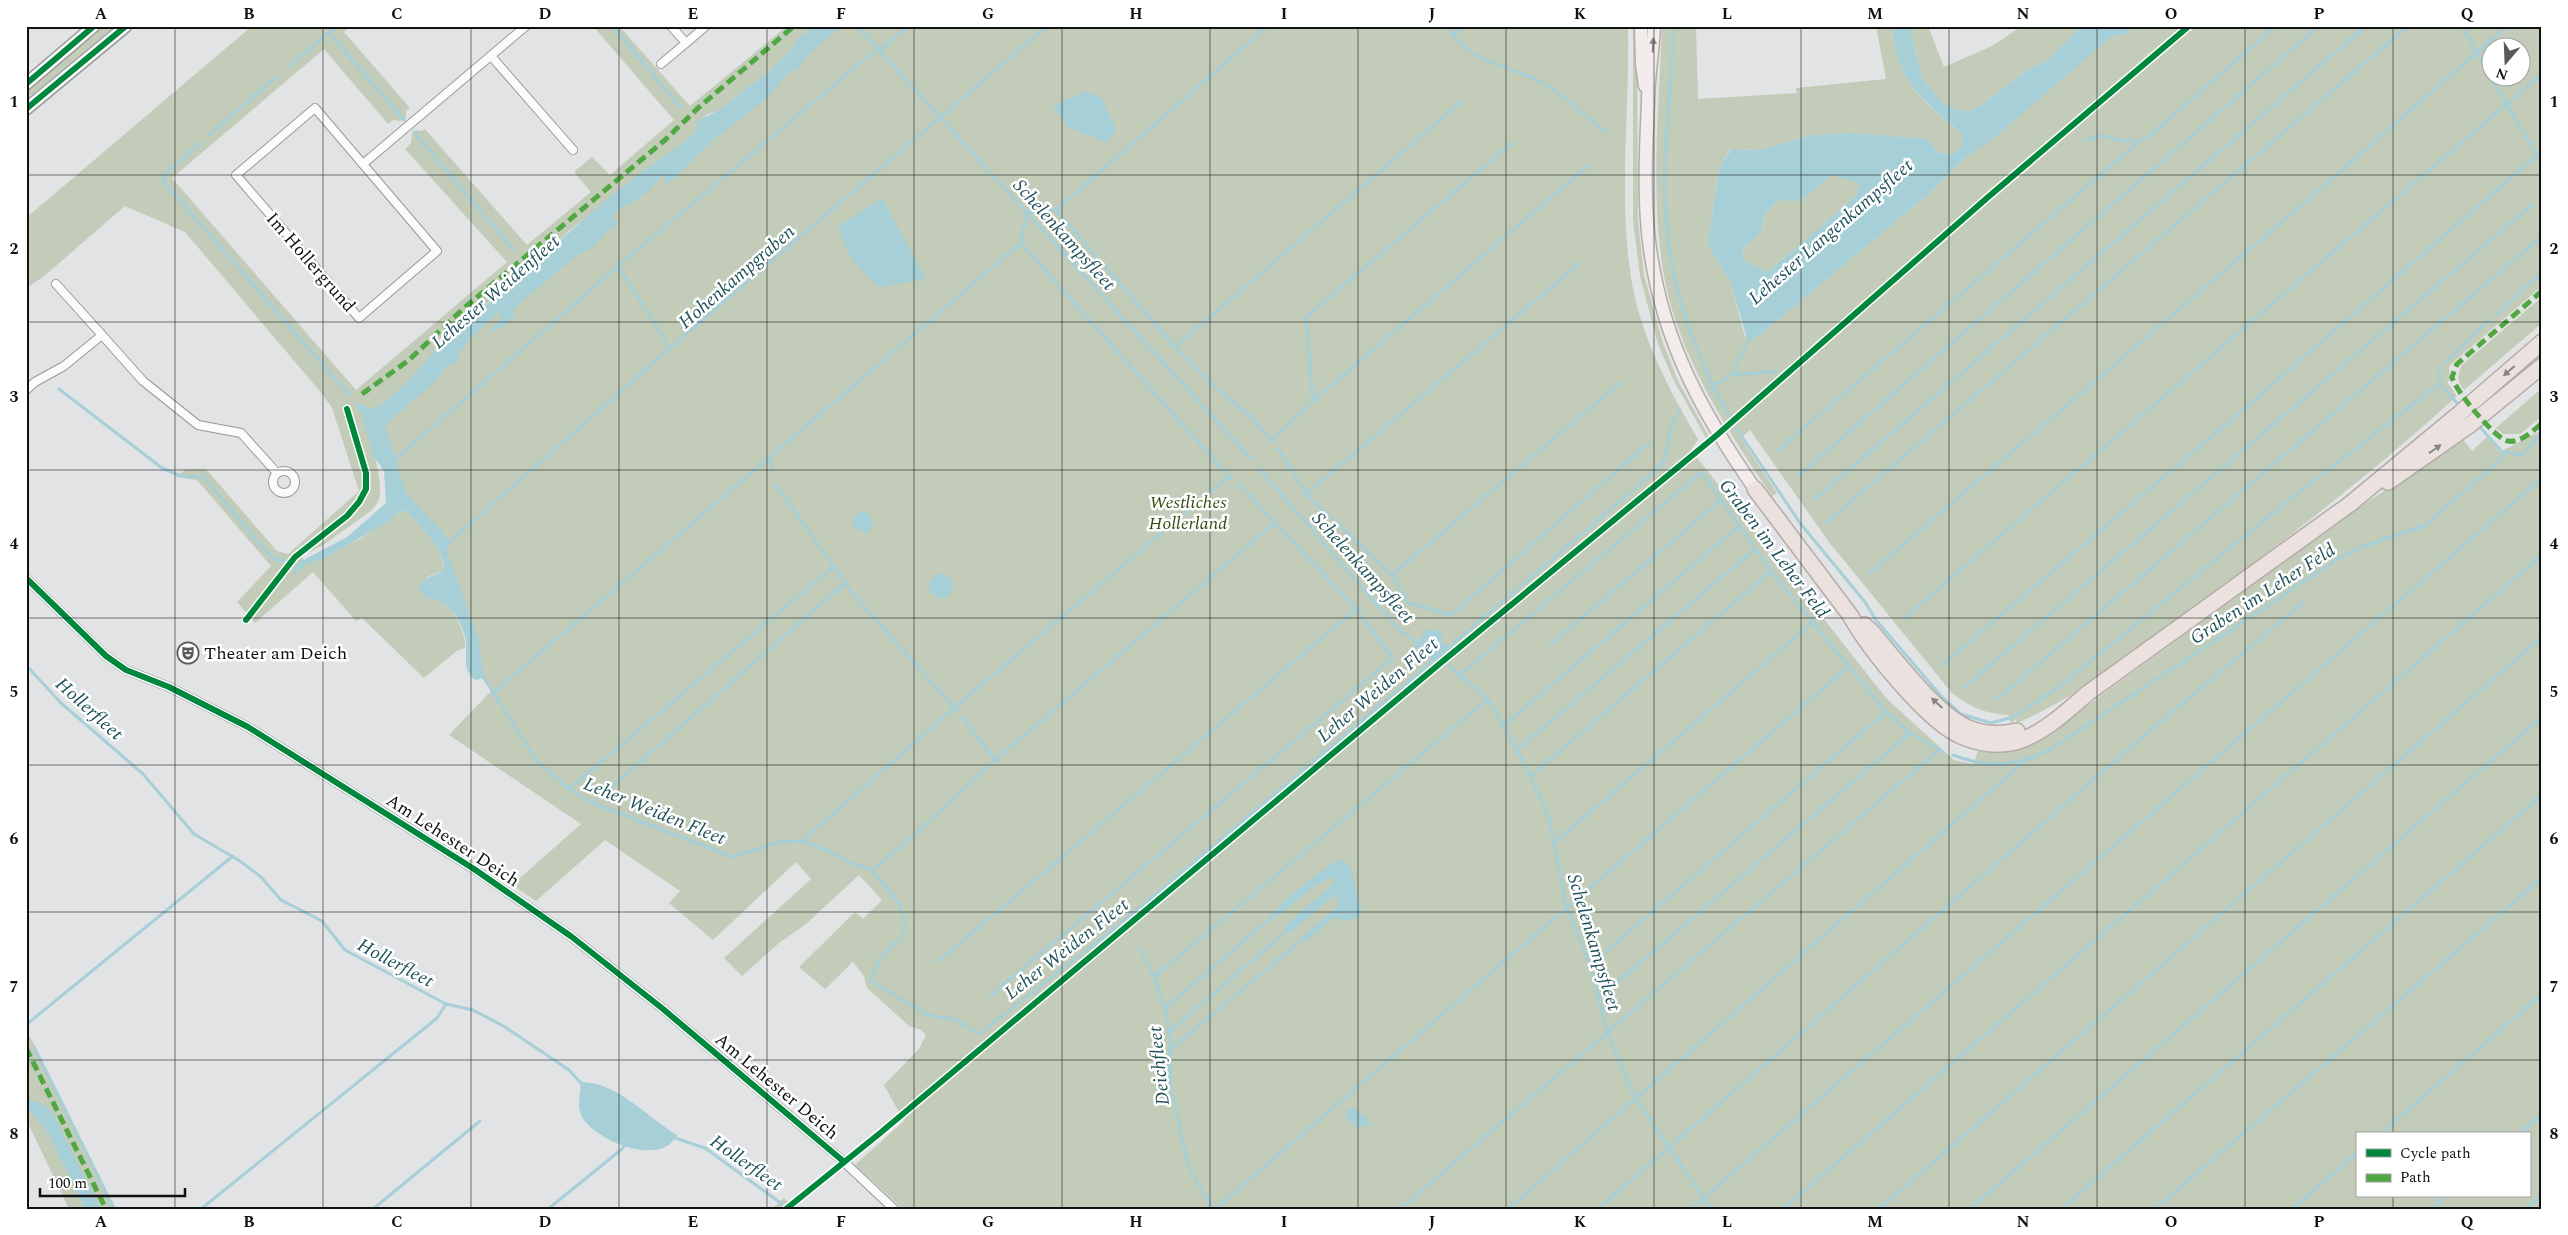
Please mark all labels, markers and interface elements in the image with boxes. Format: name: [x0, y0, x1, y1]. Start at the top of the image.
text: A: [95, 2, 108, 26]
text: B: [243, 2, 255, 26]
text: C: [391, 2, 403, 26]
text: D: [539, 2, 552, 26]
text: E: [688, 2, 698, 26]
text: F: [836, 2, 846, 26]
text: G: [982, 2, 994, 26]
text: H: [1129, 2, 1143, 26]
text: I: [1281, 2, 1287, 26]
text: J: [1429, 2, 1436, 26]
text: K: [1574, 2, 1587, 26]
text: L: [1722, 2, 1732, 26]
text: M: [1867, 2, 1883, 26]
text: N: [2016, 2, 2030, 26]
text: O: [2165, 2, 2177, 26]
text: P: [2314, 2, 2325, 26]
text: Q: [2461, 2, 2474, 26]
one-way arrow: [1650, 37, 1658, 53]
north arrow: [2480, 38, 2530, 88]
text: N: [2493, 62, 2511, 86]
text: 1: [10, 90, 18, 114]
text: 1: [2550, 90, 2558, 114]
water label: Lehester Langenkampsfleet: [1742, 152, 1921, 312]
water label: Schelenkampsfleet: [1006, 173, 1123, 298]
street label: Im Hollergrund: [259, 206, 362, 318]
water label: Hohenkampgraben: [672, 218, 802, 336]
water label: Lehester Weidenfleet: [425, 227, 568, 356]
text: 2: [10, 237, 19, 261]
text: 2: [2550, 237, 2559, 261]
one-way arrow: [2503, 365, 2516, 376]
text: 3: [10, 385, 19, 409]
text: 3: [2550, 385, 2559, 409]
one-way arrow: [2428, 444, 2442, 454]
water label: Graben im Leher Feld: [1712, 473, 1836, 625]
park label: Westliches Hollerland: [1149, 489, 1227, 537]
water label: Schelenkampsfleet: [1305, 506, 1422, 631]
text: 4: [10, 532, 19, 556]
text: 4: [2550, 532, 2559, 556]
water label: Graben im Leher Feld: [2184, 536, 2341, 652]
water label: Leher Weiden Fleet: [1311, 630, 1446, 750]
place label: Theater am Deich: [204, 640, 347, 667]
theatre icon: Theater am Deich: [176, 641, 200, 665]
water label: Hollerfleet: [49, 671, 130, 748]
text: 5: [10, 680, 18, 704]
text: 5: [2550, 680, 2558, 704]
one-way arrow: [1931, 697, 1943, 709]
water label: Leher Weiden Fleet: [579, 770, 731, 854]
street label: Am Lehester Deich: [381, 787, 525, 894]
text: 6: [10, 827, 19, 851]
text: 6: [2550, 827, 2559, 851]
water label: Schelenkampsfleet: [1559, 870, 1628, 1016]
water label: Leher Weiden Fleet: [998, 891, 1136, 1007]
water label: Hollerfleet: [352, 931, 440, 996]
text: 7: [10, 975, 19, 999]
text: 7: [2550, 975, 2559, 999]
water label: Deichfleet: [1141, 1024, 1178, 1107]
street label: Am Lehester Deich: [709, 1026, 845, 1146]
text: 8: [10, 1122, 19, 1146]
text: 8: [2550, 1122, 2559, 1146]
water label: Hollerfleet: [704, 1128, 789, 1199]
legend: [2356, 1132, 2530, 1198]
text: Cycle path: [2400, 1142, 2471, 1165]
scale bar: [40, 1165, 185, 1197]
text: Path: [2400, 1166, 2431, 1189]
text: 100 m: [48, 1172, 87, 1195]
text: A: [95, 1210, 108, 1234]
text: B: [243, 1210, 255, 1234]
text: C: [391, 1210, 403, 1234]
text: D: [539, 1210, 552, 1234]
text: E: [688, 1210, 698, 1234]
text: F: [836, 1210, 846, 1234]
text: G: [982, 1210, 994, 1234]
text: H: [1129, 1210, 1143, 1234]
text: I: [1281, 1210, 1287, 1234]
text: J: [1429, 1210, 1436, 1234]
text: K: [1574, 1210, 1587, 1234]
text: L: [1722, 1210, 1732, 1234]
text: M: [1867, 1210, 1883, 1234]
text: N: [2016, 1210, 2030, 1234]
text: O: [2165, 1210, 2177, 1234]
text: P: [2314, 1210, 2325, 1234]
text: Q: [2461, 1210, 2474, 1234]

